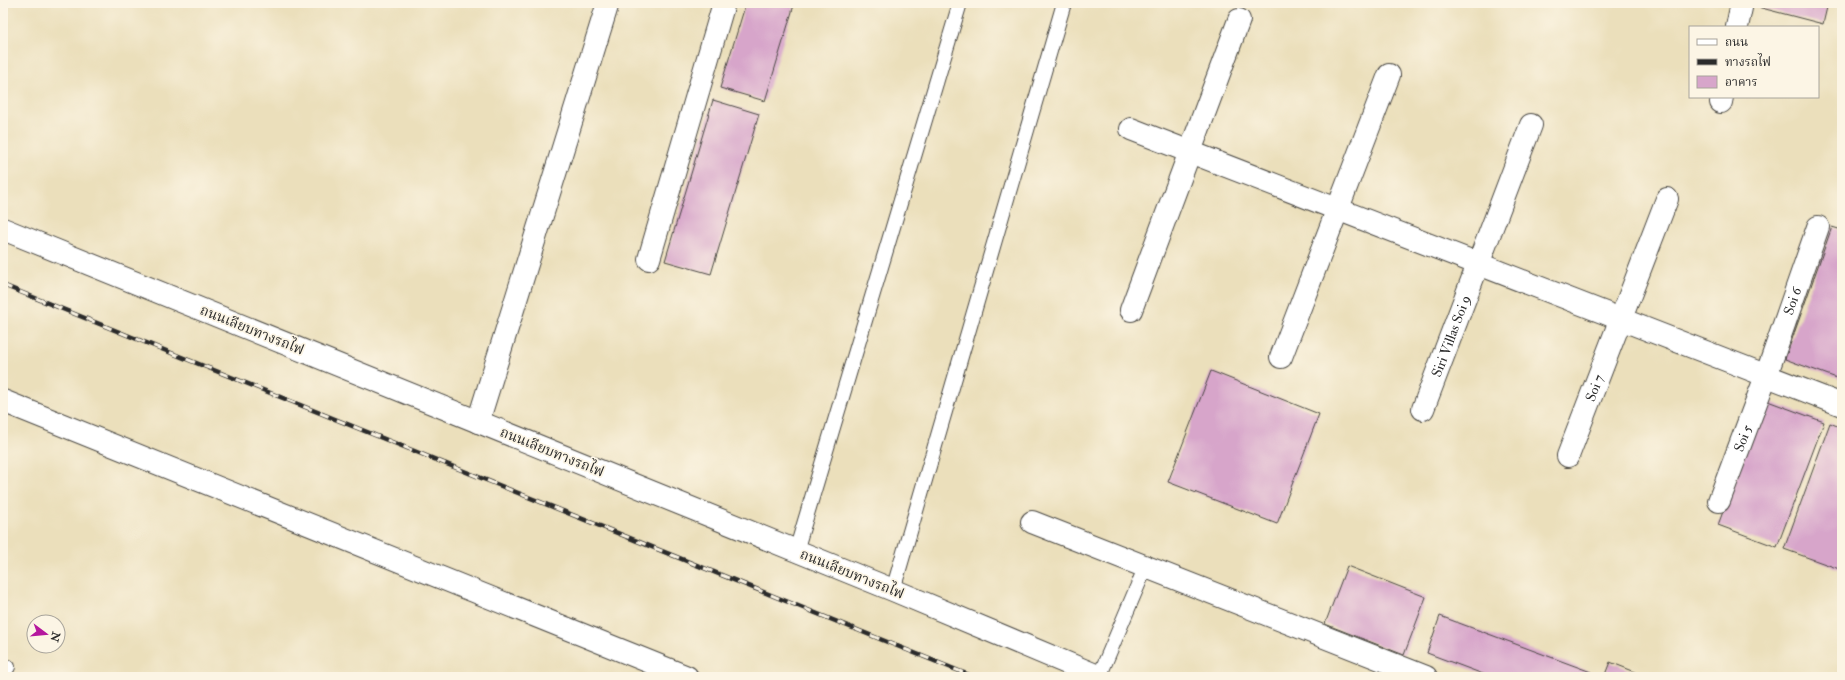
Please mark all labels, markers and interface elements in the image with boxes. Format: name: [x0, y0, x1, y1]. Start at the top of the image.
legend: [1689, 26, 1819, 98]
text: ถนน: [1725, 35, 1748, 50]
text: ทางรถไฟ: [1725, 53, 1771, 70]
text: อาคาร: [1725, 75, 1757, 90]
street label: Soi 6: [1779, 284, 1805, 317]
street label: Siri Villas Soi 9: [1427, 293, 1474, 379]
street label: ถนนเลียบทางรถไฟ: [197, 300, 307, 359]
street label: Soi 7: [1581, 371, 1607, 404]
street label: ถนนเลียบทางรถไฟ: [497, 422, 607, 481]
street label: Soi 5: [1730, 422, 1756, 454]
street label: ถนนเลียบทางรถไฟ: [797, 544, 907, 603]
north arrow: [26, 614, 66, 654]
text: N: [47, 629, 63, 644]

